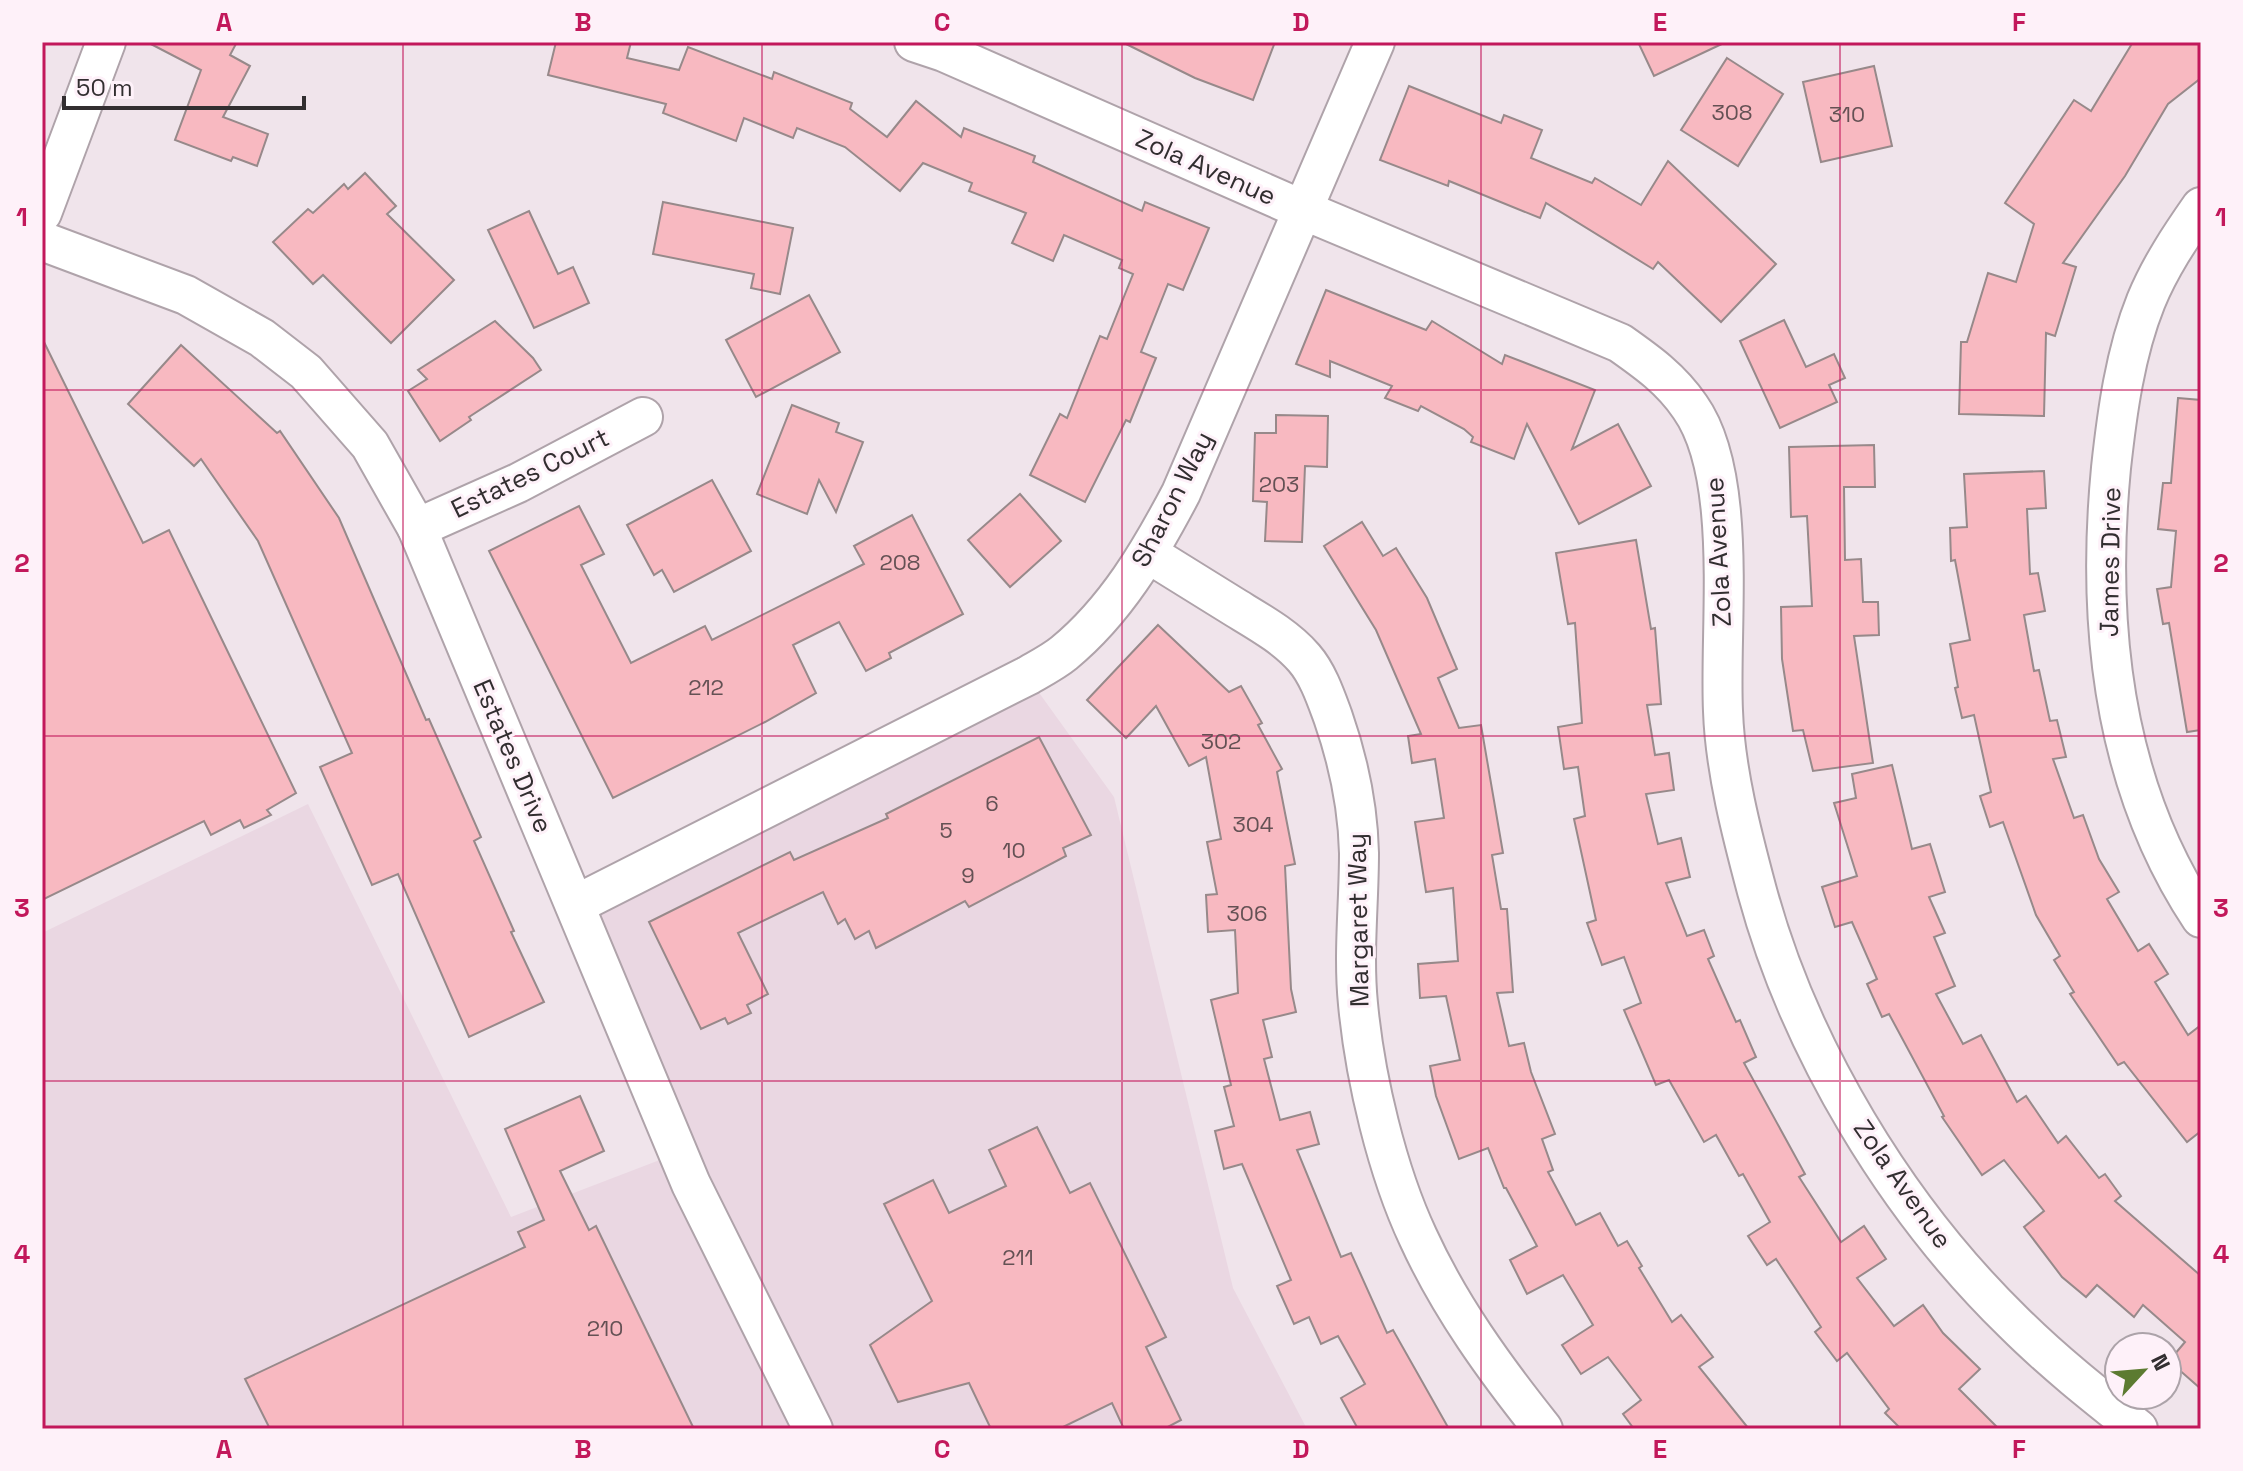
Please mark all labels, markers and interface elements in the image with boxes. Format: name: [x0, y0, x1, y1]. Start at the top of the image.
text: A: [216, 5, 233, 39]
text: B: [574, 5, 592, 39]
text: C: [934, 5, 950, 39]
text: D: [1292, 5, 1310, 39]
text: E: [1653, 5, 1667, 39]
text: F: [2012, 5, 2026, 39]
scale bar: [64, 60, 304, 110]
text: 50 m: [76, 72, 133, 103]
house number: 308: [1711, 98, 1753, 126]
house number: 310: [1829, 100, 1865, 128]
street label: Zola Avenue: [1130, 121, 1282, 213]
text: 1: [16, 200, 28, 234]
text: 1: [2215, 200, 2227, 234]
street label: Estates Court: [445, 420, 615, 526]
street label: Sharon Way: [1123, 425, 1221, 573]
house number: 203: [1259, 470, 1299, 498]
street label: Zola Avenue: [1697, 476, 1739, 628]
street label: James Drive: [2092, 487, 2128, 637]
text: 2: [14, 546, 30, 580]
text: 2: [2213, 546, 2229, 580]
house number: 208: [879, 548, 921, 576]
house number: 212: [688, 673, 724, 701]
street label: Estates Drive: [465, 674, 561, 838]
house number: 302: [1201, 727, 1241, 755]
house number: 6: [985, 789, 999, 817]
house number: 304: [1232, 810, 1274, 838]
house number: 5: [939, 816, 953, 844]
street label: Margaret Way: [1339, 833, 1377, 1007]
house number: 10: [1002, 836, 1026, 864]
house number: 9: [961, 861, 975, 889]
text: 3: [14, 891, 30, 925]
text: 3: [2213, 891, 2229, 925]
house number: 306: [1227, 899, 1267, 927]
street label: Zola Avenue: [1846, 1113, 1960, 1255]
text: 4: [14, 1237, 30, 1271]
text: 4: [2213, 1237, 2229, 1271]
house number: 211: [1002, 1243, 1034, 1271]
house number: 210: [587, 1314, 623, 1342]
north arrow: [2103, 1331, 2183, 1411]
text: N: [2145, 1349, 2177, 1375]
text: A: [216, 1432, 233, 1466]
text: B: [574, 1432, 592, 1466]
text: C: [934, 1432, 950, 1466]
text: D: [1292, 1432, 1310, 1466]
text: E: [1653, 1432, 1667, 1466]
text: F: [2012, 1432, 2026, 1466]

